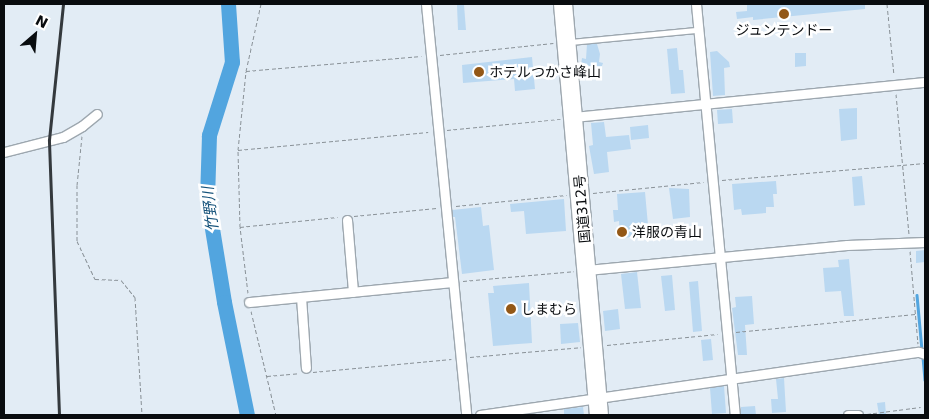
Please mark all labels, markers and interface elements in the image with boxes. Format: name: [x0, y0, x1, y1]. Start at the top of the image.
marker: ジュンテンドー: [778, 8, 790, 20]
north arrow: [10, 10, 60, 60]
text: N: [33, 12, 51, 31]
place label: ジュンテンドー: [735, 22, 833, 38]
place label: ホテルつかさ峰山: [489, 64, 601, 80]
marker: ホテルつかさ峰山: [473, 66, 485, 78]
street label: 国道312号: [571, 174, 593, 244]
water label: 竹野川: [199, 186, 223, 232]
place label: 洋服の青山: [632, 224, 702, 240]
marker: 洋服の青山: [616, 226, 628, 238]
place label: しまむら: [521, 301, 577, 317]
marker: しまむら: [505, 303, 517, 315]

